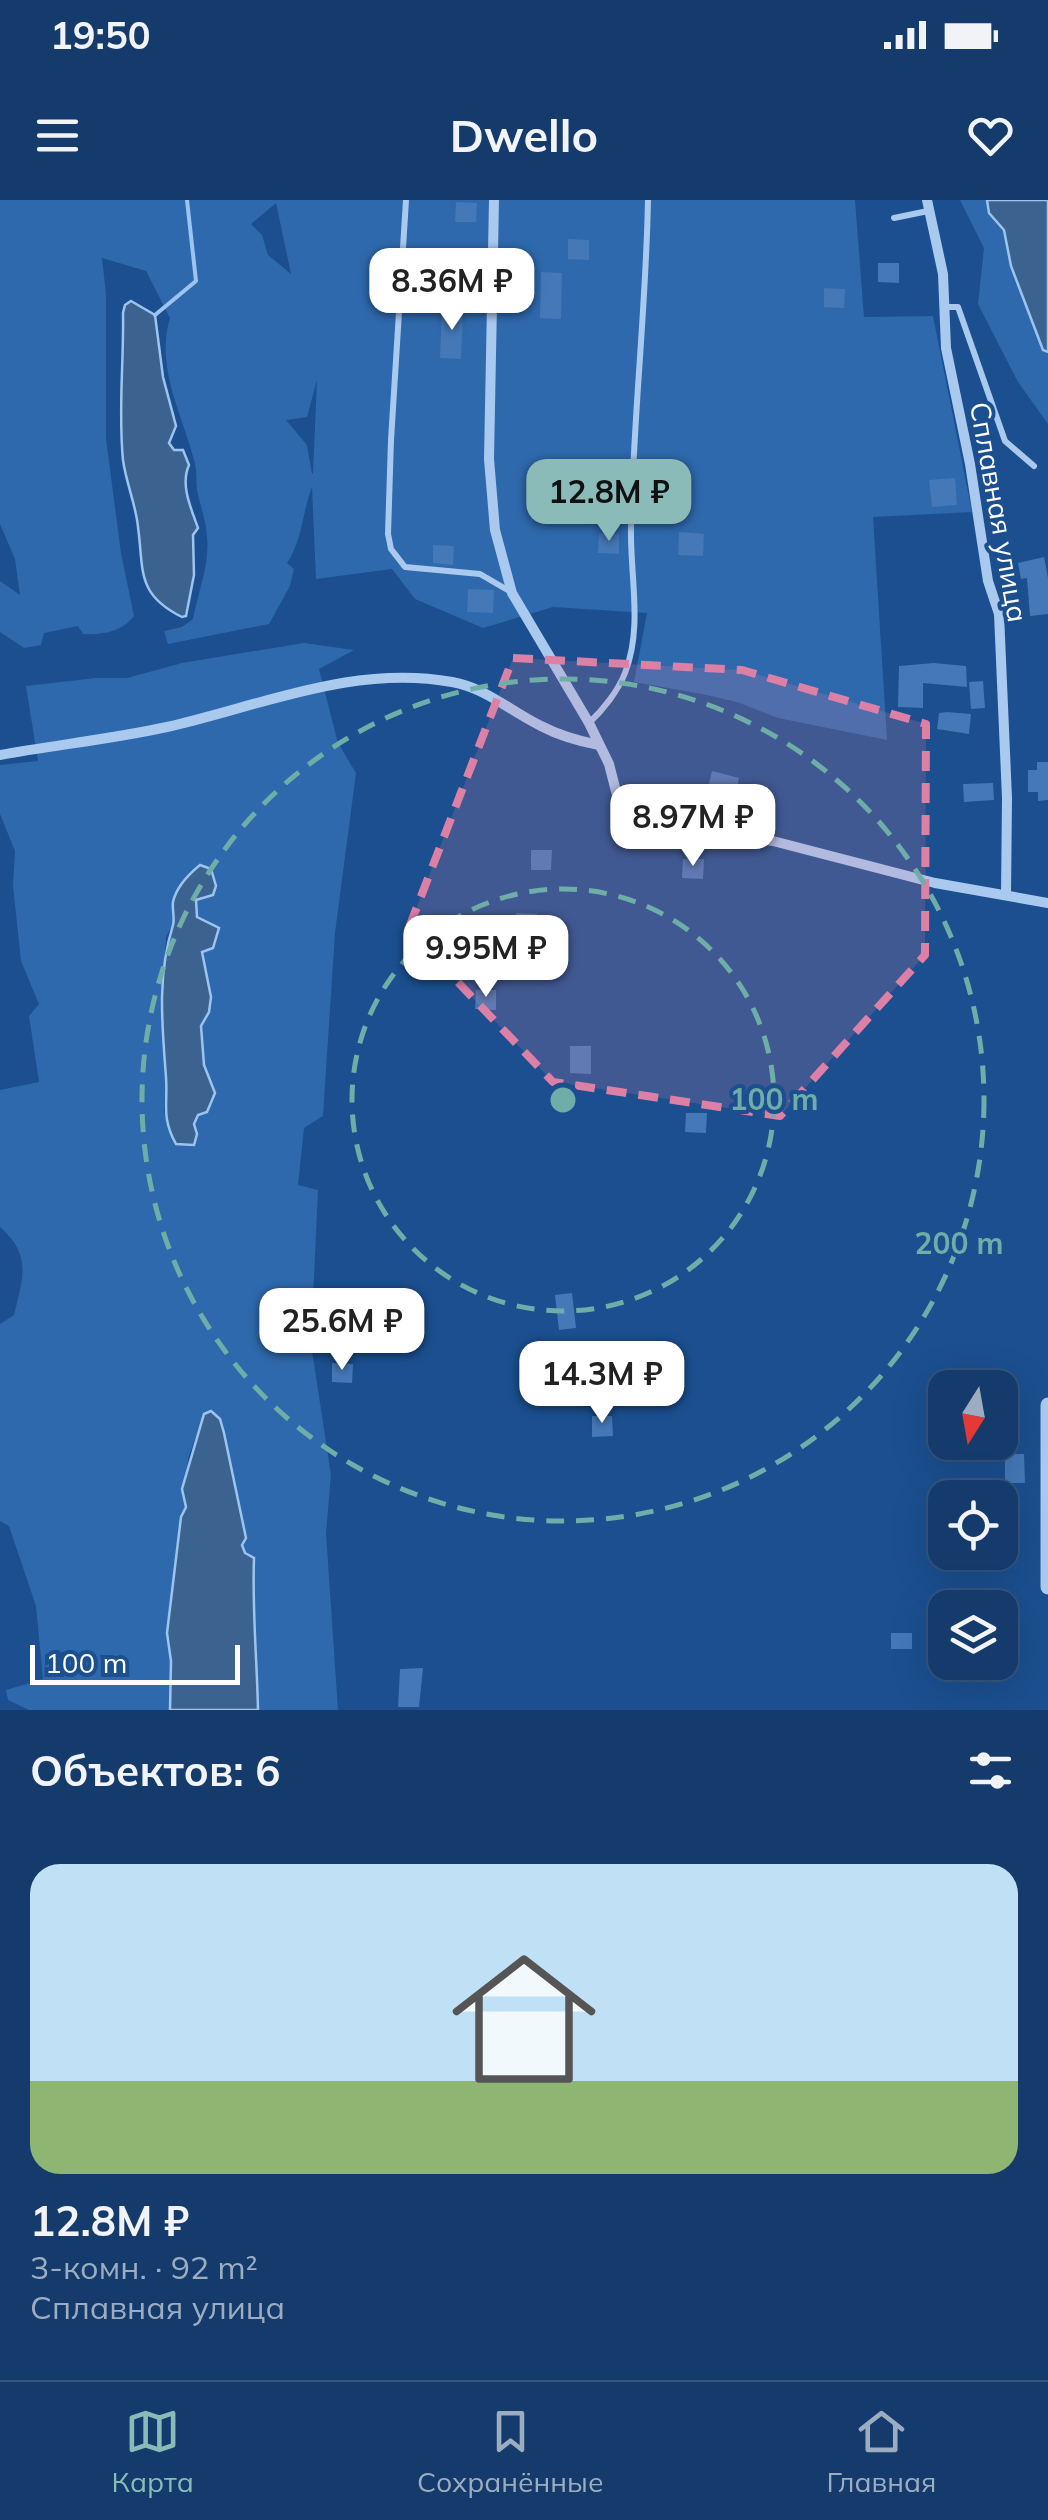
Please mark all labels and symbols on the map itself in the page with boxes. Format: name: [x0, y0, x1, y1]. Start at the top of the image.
pin: 8.36M ₽: [360, 248, 544, 333]
street label: Сплавная улица: [963, 399, 1036, 625]
pin: 12.8M ₽: [517, 459, 701, 544]
pin: 8.97M ₽: [601, 784, 785, 869]
pin: 9.95M ₽: [394, 915, 578, 1000]
text: 100 m: [729, 1080, 819, 1118]
centre of rings: [545, 1082, 581, 1118]
text: 200 m: [914, 1224, 1004, 1262]
pin: 25.6M ₽: [250, 1288, 434, 1373]
pin: 14.3M ₽: [510, 1341, 694, 1426]
north arrow: [928, 1370, 1018, 1460]
scale bar: [30, 1640, 240, 1684]

